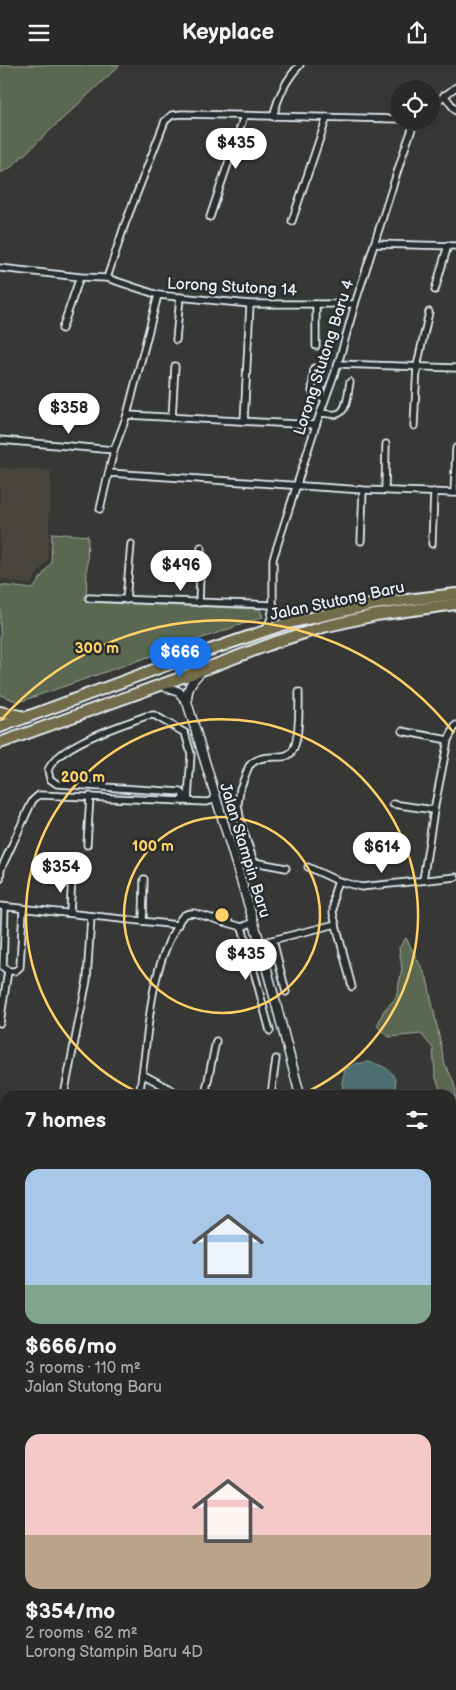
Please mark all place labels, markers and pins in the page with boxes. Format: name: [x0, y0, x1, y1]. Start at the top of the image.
pin: $435: [206, 127, 266, 170]
pin: $358: [39, 393, 99, 435]
pin: $496: [151, 549, 211, 592]
pin: $666: [150, 637, 210, 679]
pin: $614: [352, 831, 412, 874]
pin: $354: [31, 851, 91, 894]
centre of rings: [213, 906, 231, 924]
pin: $435: [216, 939, 276, 981]

